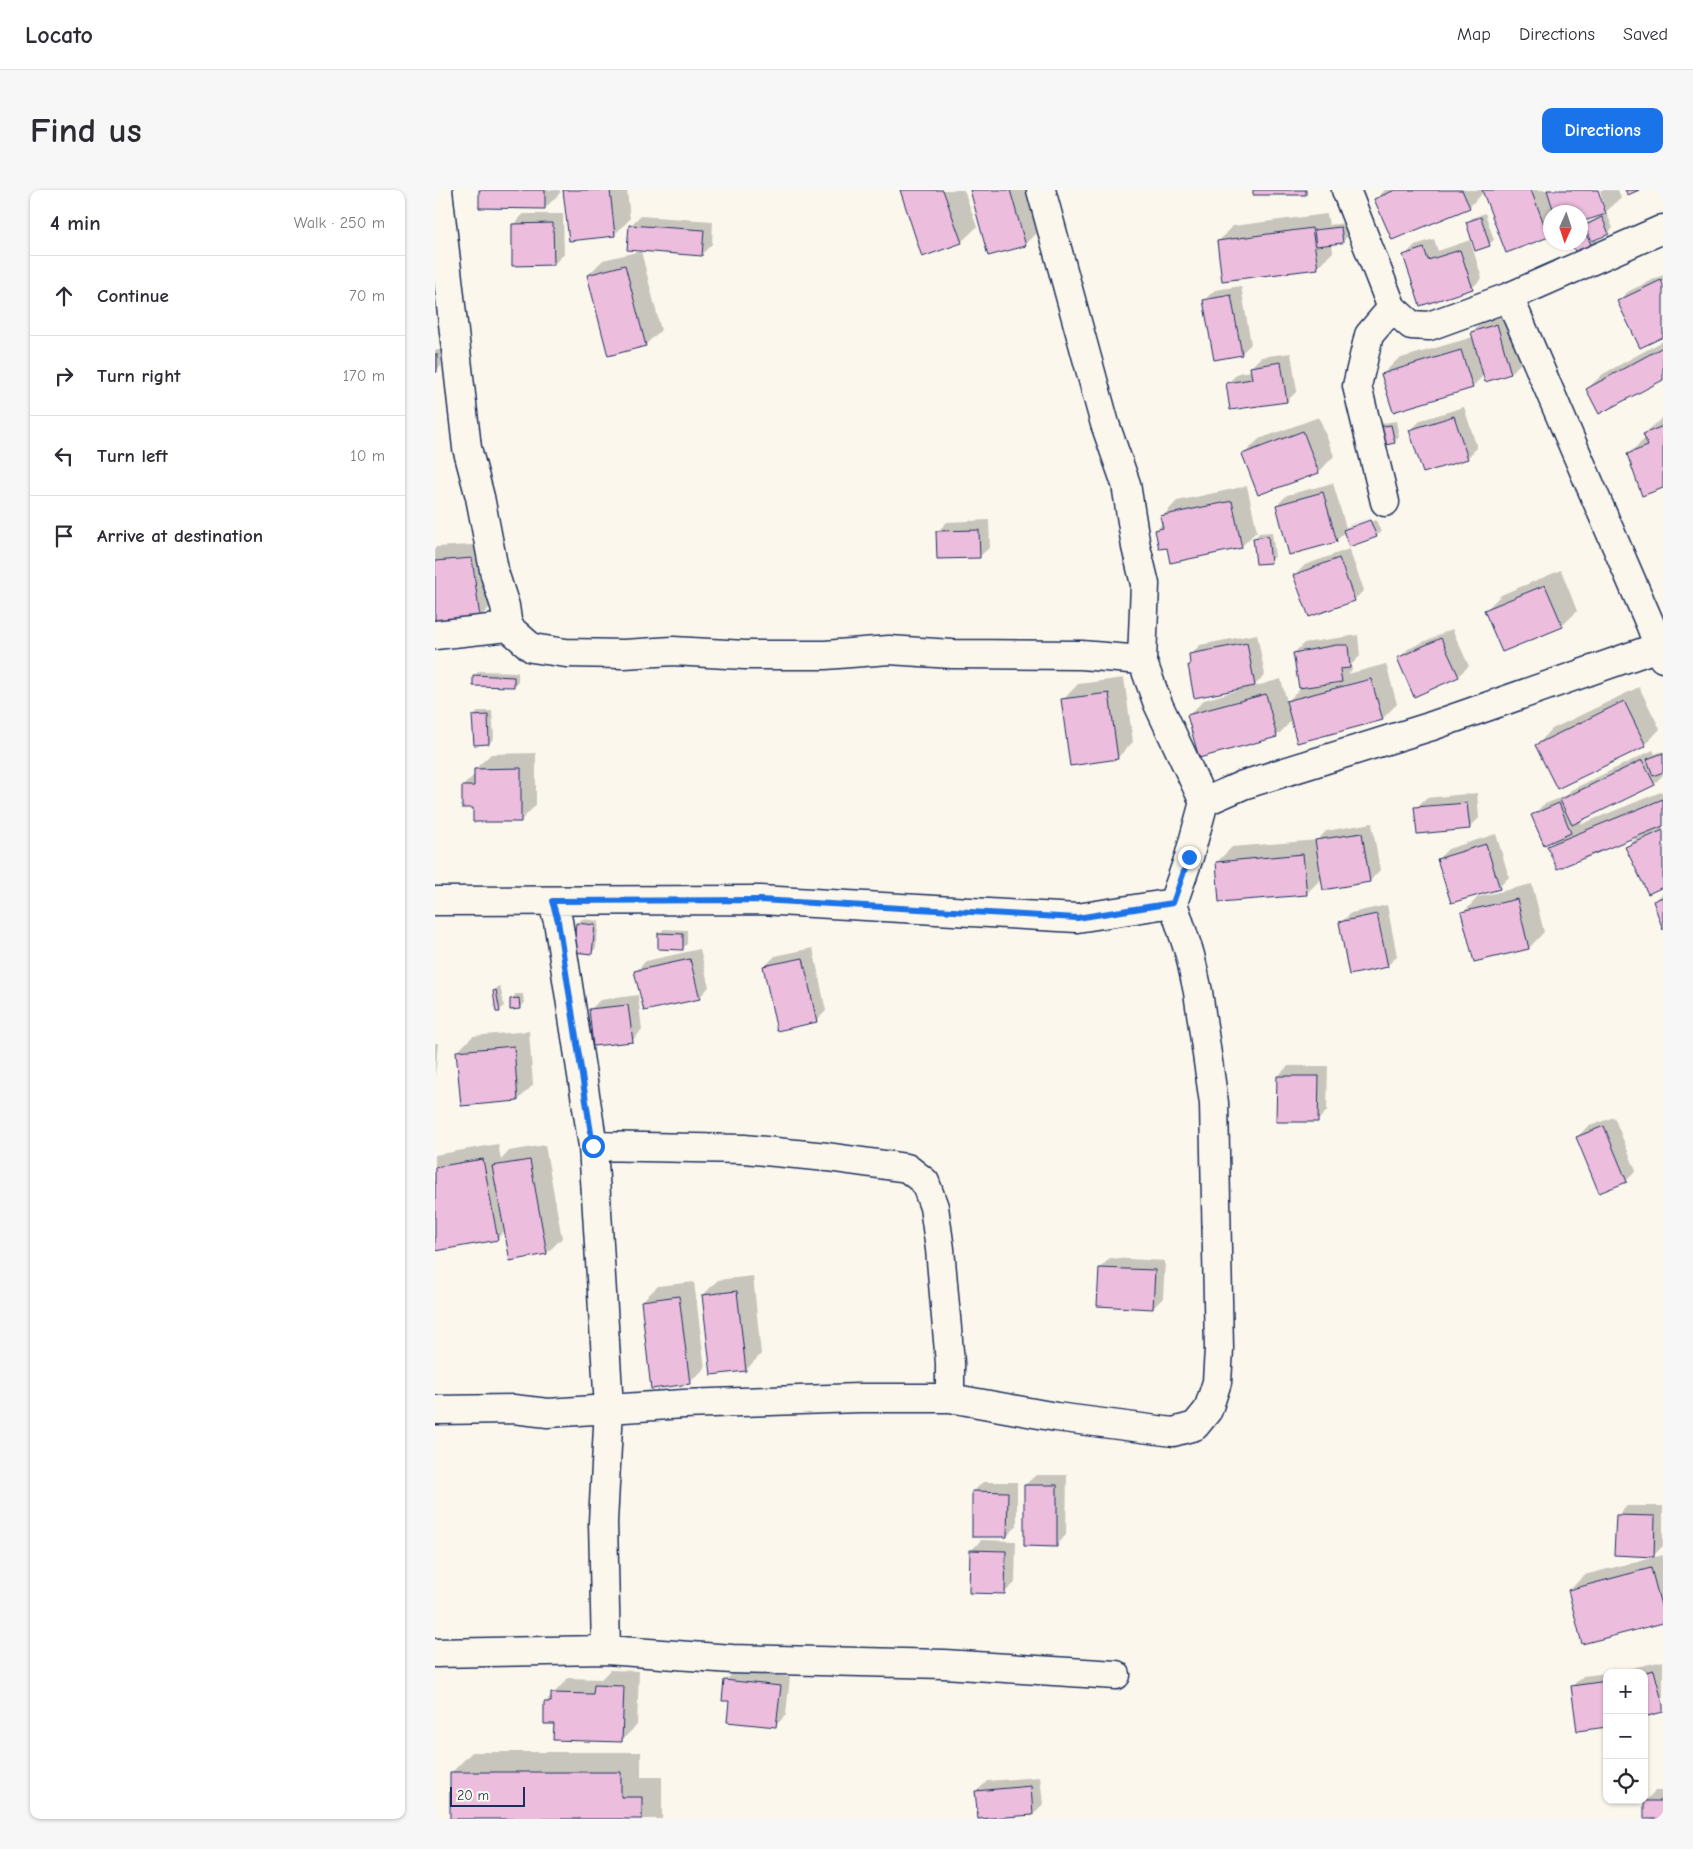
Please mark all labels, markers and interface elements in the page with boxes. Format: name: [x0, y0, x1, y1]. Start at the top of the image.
text: Locato: [25, 21, 93, 49]
text: Map: [1457, 24, 1491, 45]
text: Directions: [1519, 24, 1595, 45]
text: Saved: [1623, 24, 1668, 45]
button: Directions: [1542, 108, 1663, 153]
text: Find us: [30, 110, 142, 151]
north arrow: [1543, 205, 1588, 250]
text: 4 min: [50, 211, 101, 235]
text: Walk · 250 m: [294, 214, 385, 232]
icon: ahead: [50, 282, 78, 310]
text: Continue: [97, 285, 169, 307]
text: 70 m: [349, 287, 385, 305]
icon: right: [50, 362, 78, 390]
text: Turn right: [97, 365, 181, 387]
text: 170 m: [343, 367, 385, 385]
icon: left: [50, 442, 78, 470]
text: Turn left: [97, 445, 168, 467]
text: 10 m: [350, 447, 385, 465]
icon: arrive: [50, 522, 78, 550]
text: Arrive at destination: [97, 525, 263, 547]
route end: [1178, 846, 1201, 869]
route start: [582, 1135, 605, 1158]
map controls: [1603, 1669, 1648, 1804]
button: +: [1603, 1669, 1648, 1714]
button: −: [1603, 1714, 1648, 1759]
button: locate: [1603, 1759, 1648, 1804]
scale bar: [450, 1784, 525, 1807]
text: 20 m: [457, 1787, 489, 1804]

